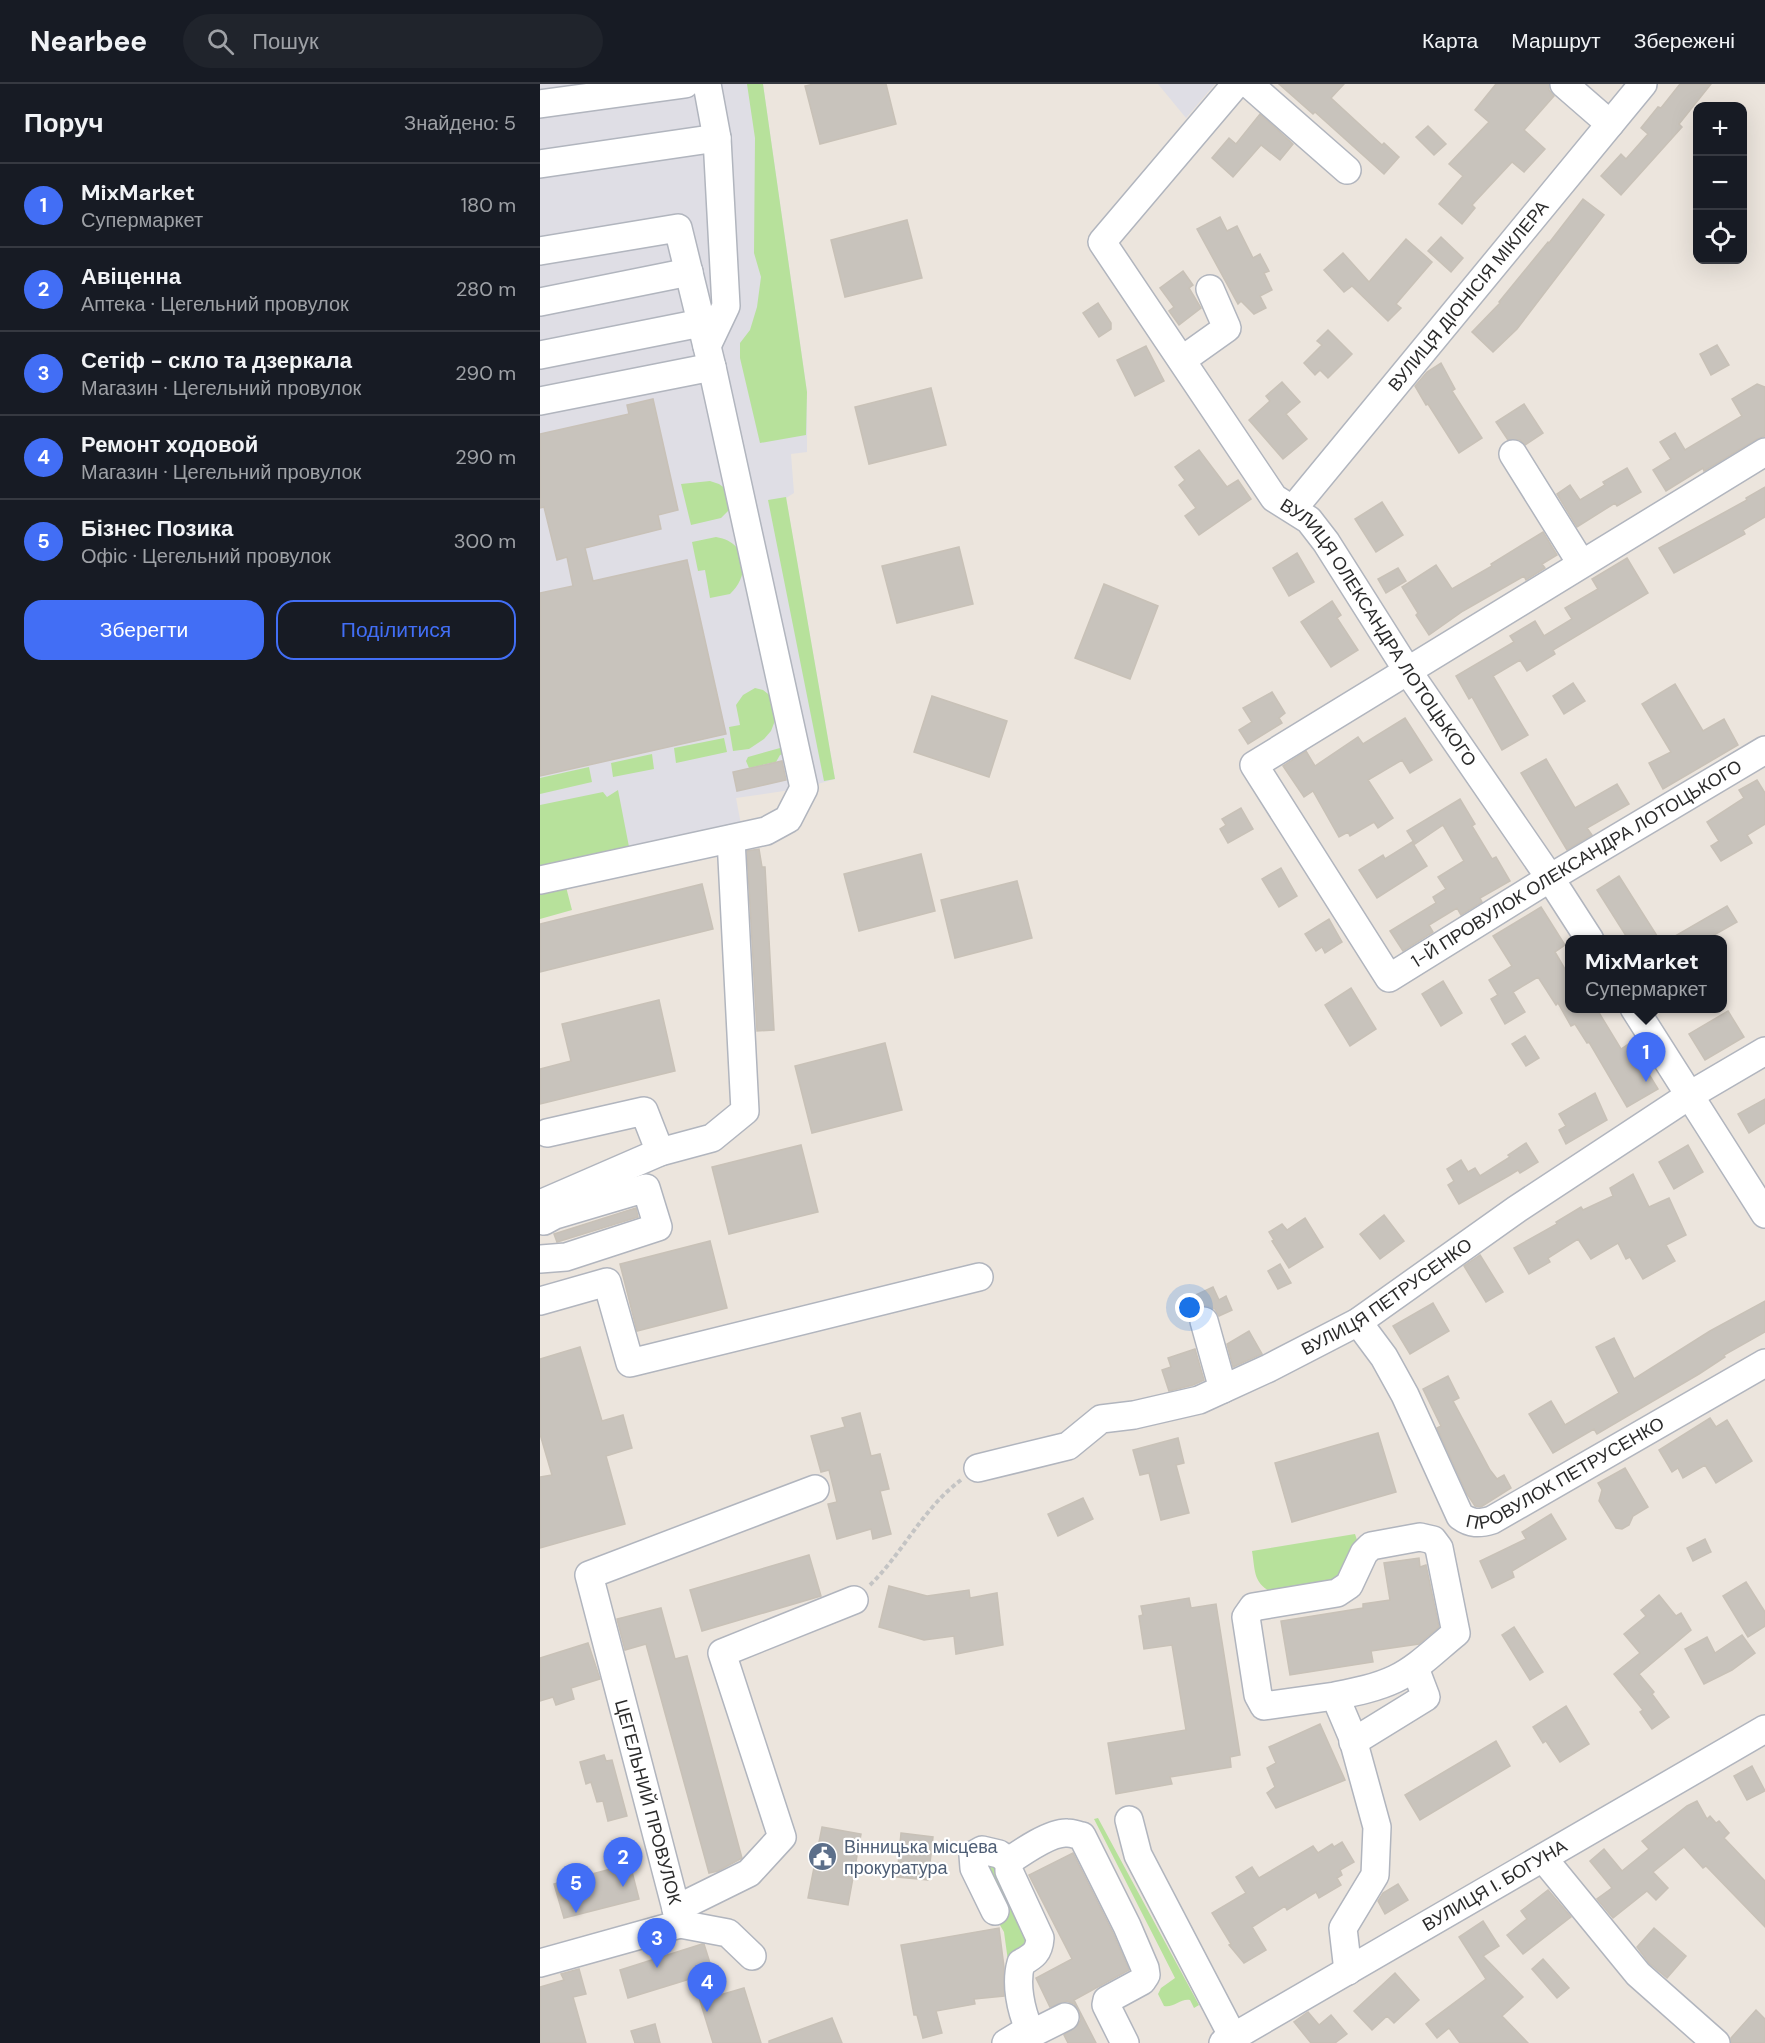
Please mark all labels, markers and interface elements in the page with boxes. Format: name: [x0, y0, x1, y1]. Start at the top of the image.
search box: [183, 14, 603, 68]
text: Nearbee: [30, 23, 147, 60]
icon: search: [204, 25, 237, 58]
text: Пошук: [252, 27, 319, 56]
text: Карта: [1422, 27, 1478, 55]
text: Маршрут: [1511, 27, 1601, 55]
text: Збережені: [1634, 27, 1735, 55]
map controls: [1693, 102, 1747, 264]
button: +: [1693, 102, 1747, 156]
text: Поруч: [24, 106, 104, 140]
text: Знайдено: 5: [404, 110, 516, 136]
button: −: [1693, 156, 1747, 210]
text: MixMarket: [81, 178, 195, 207]
text: 1: [40, 192, 47, 218]
text: 180 m: [461, 192, 516, 218]
street label: ВУЛИЦЯ ДІОНІСІЯ МІКЛЕРА: [1383, 196, 1554, 396]
text: Супермаркет: [81, 207, 203, 233]
button: locate: [1693, 210, 1747, 264]
text: Авіценна: [81, 262, 181, 291]
text: 2: [38, 276, 49, 302]
text: 280 m: [456, 276, 516, 302]
text: Аптека · Цегельний провулок: [81, 291, 349, 317]
text: Сетіф - скло та дзеркала: [81, 346, 352, 375]
text: 3: [37, 360, 50, 386]
text: 290 m: [455, 360, 516, 386]
text: Магазин · Цегельний провулок: [81, 375, 361, 401]
text: Ремонт ходовой: [81, 430, 258, 459]
text: 4: [37, 444, 50, 470]
text: 290 m: [455, 444, 516, 470]
text: Магазин · Цегельний провулок: [81, 459, 361, 485]
street label: ВУЛИЦЯ ОЛЕКСАНДРА ЛОТОЦЬКОГО: [1276, 493, 1482, 771]
text: Бізнес Позика: [81, 514, 233, 543]
text: 5: [37, 528, 50, 554]
text: 300 m: [454, 528, 516, 554]
text: Офіс · Цегельний провулок: [81, 543, 331, 569]
button: Зберегти: [24, 600, 264, 660]
button: Поділитися: [276, 600, 516, 660]
street label: 1-Й ПРОВУЛОК ОЛЕКСАНДРА ЛОТОЦЬКОГО: [1407, 754, 1746, 973]
popup: [1565, 935, 1727, 1013]
text: MixMarket: [1585, 947, 1699, 976]
text: Супермаркет: [1585, 976, 1707, 1002]
pin: 1: [1626, 1032, 1666, 1082]
street label: ВУЛИЦЯ ПЕТРУСЕНКО: [1297, 1233, 1477, 1361]
your location: [1175, 1293, 1204, 1322]
street label: ПРОВУЛОК ПЕТРУСЕНКО: [1464, 1411, 1669, 1535]
street label: ЦЕГЕЛЬНИЙ ПРОВУЛОК: [609, 1697, 687, 1908]
street label: ВУЛИЦЯ І. БОГУНА: [1418, 1834, 1571, 1937]
place label: Вінницька місцева прокуратура: [844, 1835, 999, 1880]
pin: 2: [604, 1838, 643, 1887]
public building icon: Вінницька місцева прокуратура: [807, 1841, 839, 1873]
pin: 5: [556, 1864, 596, 1913]
pin: 3: [638, 1918, 676, 1968]
pin: 4: [688, 1962, 726, 2012]

